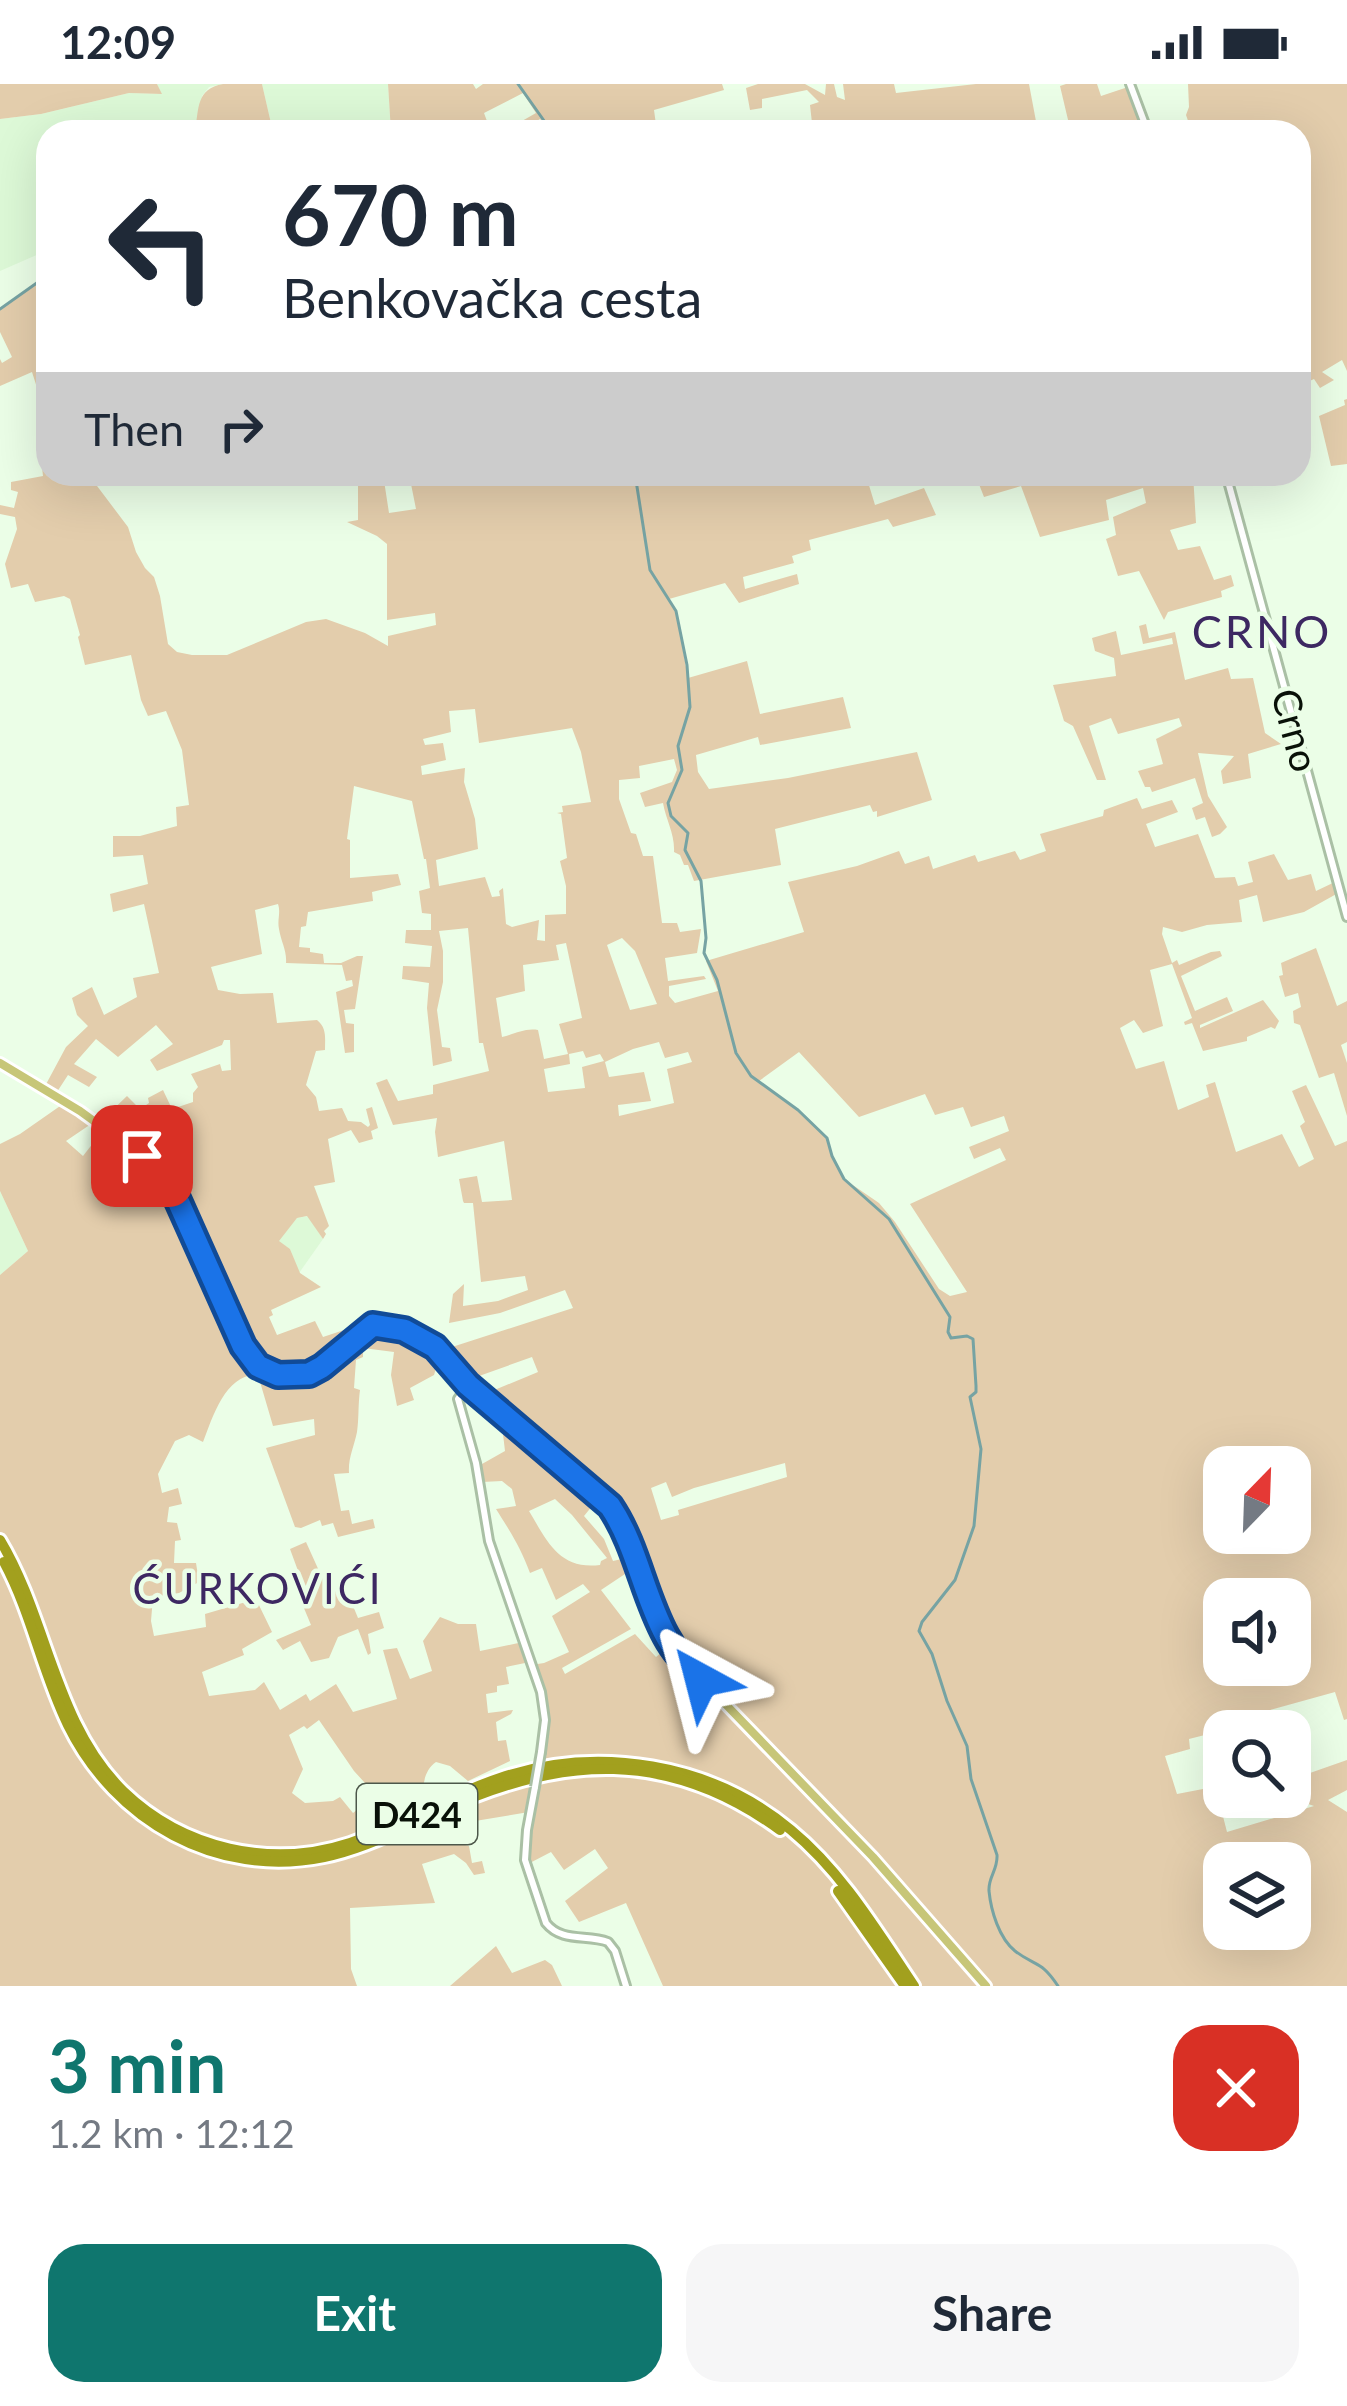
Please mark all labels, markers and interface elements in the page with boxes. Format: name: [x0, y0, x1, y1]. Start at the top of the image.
text: 12:09: [60, 15, 176, 69]
text: 670 m: [282, 163, 519, 264]
icon: left: [84, 168, 240, 324]
text: Benkovačka cesta: [282, 265, 702, 330]
icon: right: [208, 396, 274, 462]
text: Then: [84, 402, 184, 456]
district label: CRNO: [1192, 604, 1332, 658]
street label: Crno: [1263, 683, 1329, 777]
pin: [91, 1105, 193, 1207]
icon: arrive: [109, 1123, 175, 1189]
north arrow: [1203, 1446, 1311, 1554]
map controls: [1203, 1446, 1311, 1950]
district label: ĆURKOVIĆI: [132, 1563, 384, 1613]
button: sound: [1203, 1578, 1311, 1686]
position arrow: [638, 1617, 764, 1743]
button: search: [1203, 1710, 1311, 1818]
road number: D424: [357, 1784, 477, 1844]
button: layers: [1203, 1842, 1311, 1950]
text: 3 min: [48, 2022, 226, 2108]
button: close: [1173, 2025, 1299, 2151]
text: 1.2 km · 12:12: [48, 2110, 295, 2156]
button: Exit: [48, 2244, 662, 2382]
button: Share: [686, 2244, 1299, 2382]

